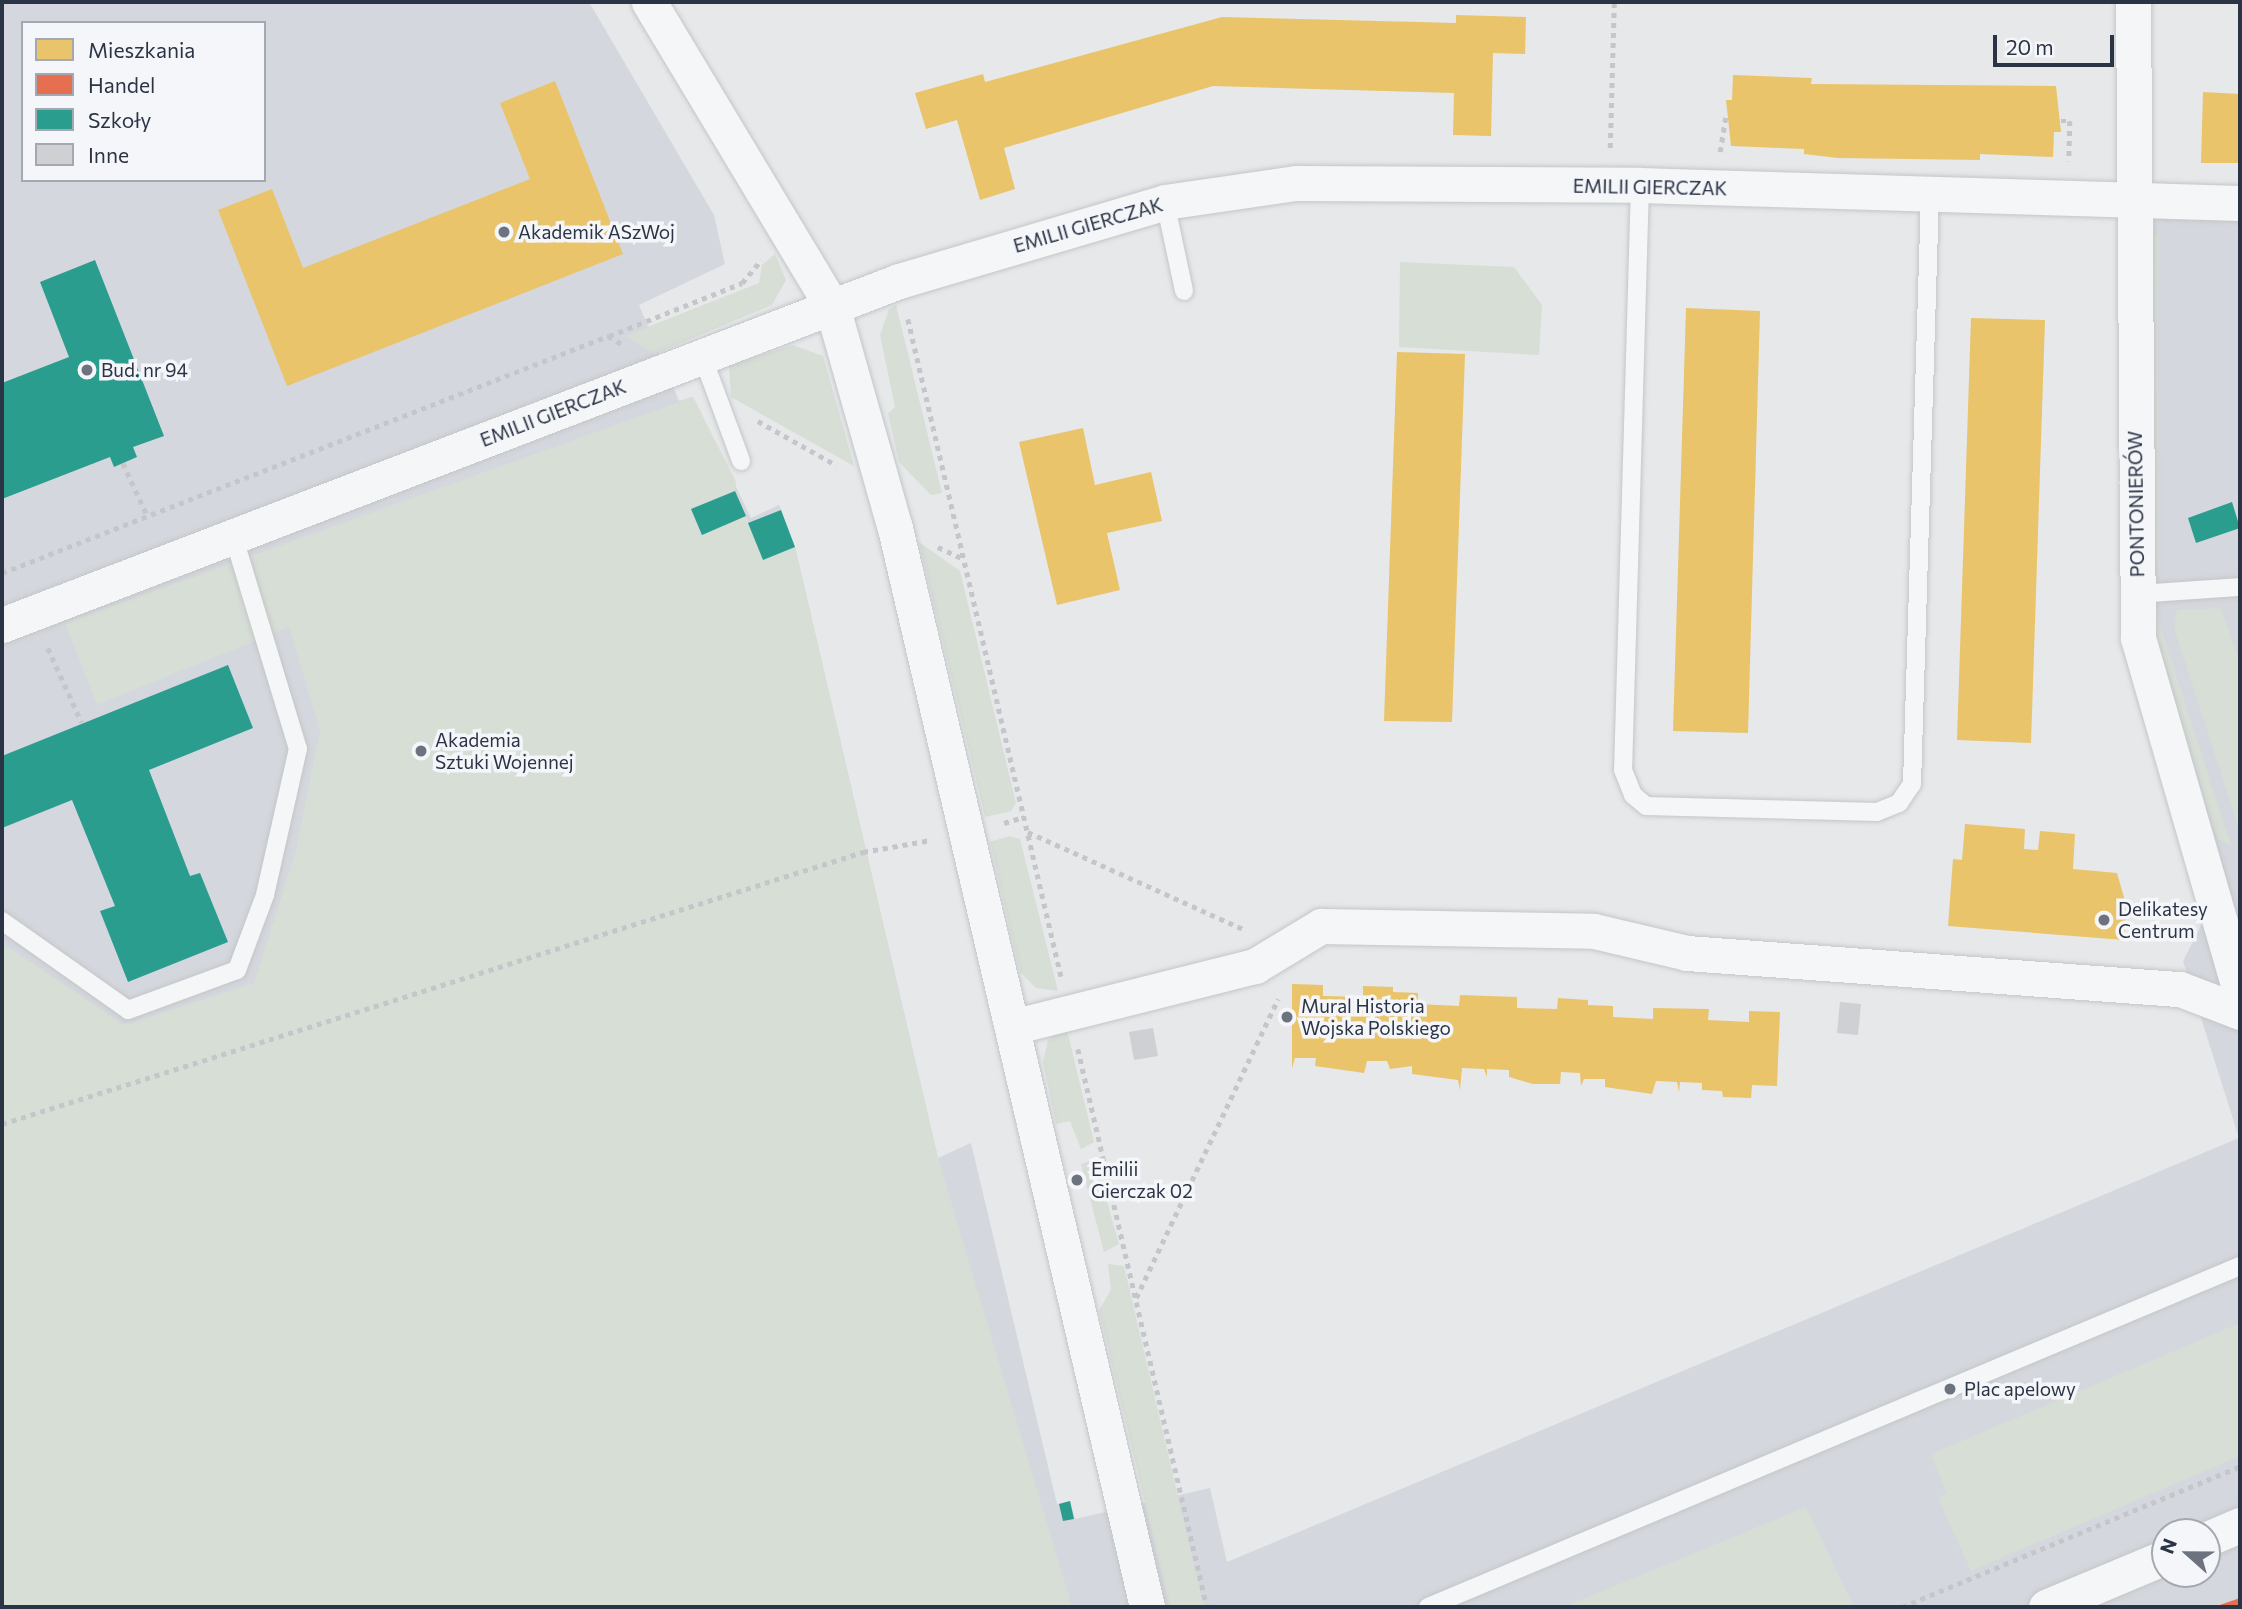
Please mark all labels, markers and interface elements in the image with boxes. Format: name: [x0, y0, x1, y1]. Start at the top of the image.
legend: [21, 21, 266, 182]
scale bar: [1997, 21, 2118, 65]
text: 20 m: [2006, 34, 2054, 59]
text: Mieszkania: [88, 37, 195, 62]
text: Handel: [88, 72, 155, 97]
text: Szkoły: [88, 107, 151, 132]
text: Inne: [88, 142, 129, 167]
street label: EMILII GIERCZAK: [1573, 174, 1727, 200]
street label: EMILII GIERCZAK: [1011, 193, 1165, 257]
place label: Akademik ASzWoj: [518, 221, 675, 243]
marker: Akademik ASzWoj: [496, 224, 512, 240]
place label: Bud. nr 94: [101, 359, 188, 381]
marker: Bud. nr 94: [79, 362, 95, 378]
street label: EMILII GIERCZAK: [477, 375, 629, 451]
street label: PONTONIERÓW: [2123, 430, 2149, 578]
place label: Akademia Sztuki Wojennej: [435, 729, 574, 773]
marker: Akademia Sztuki Wojennej: [413, 743, 429, 759]
place label: Delikatesy Centrum: [2118, 898, 2208, 942]
marker: Delikatesy Centrum: [2096, 912, 2112, 928]
place label: Mural Historia Wojska Polskiego: [1301, 995, 1451, 1039]
marker: Mural Historia Wojska Polskiego: [1279, 1009, 1295, 1025]
place label: Emilii Gierczak 02: [1091, 1158, 1193, 1202]
marker: Emilii Gierczak 02: [1069, 1172, 1085, 1188]
place label: Plac apelowy: [1964, 1378, 2076, 1400]
marker: Plac apelowy: [1942, 1381, 1958, 1397]
north arrow: [2151, 1518, 2221, 1588]
text: N: [2155, 1535, 2181, 1557]

